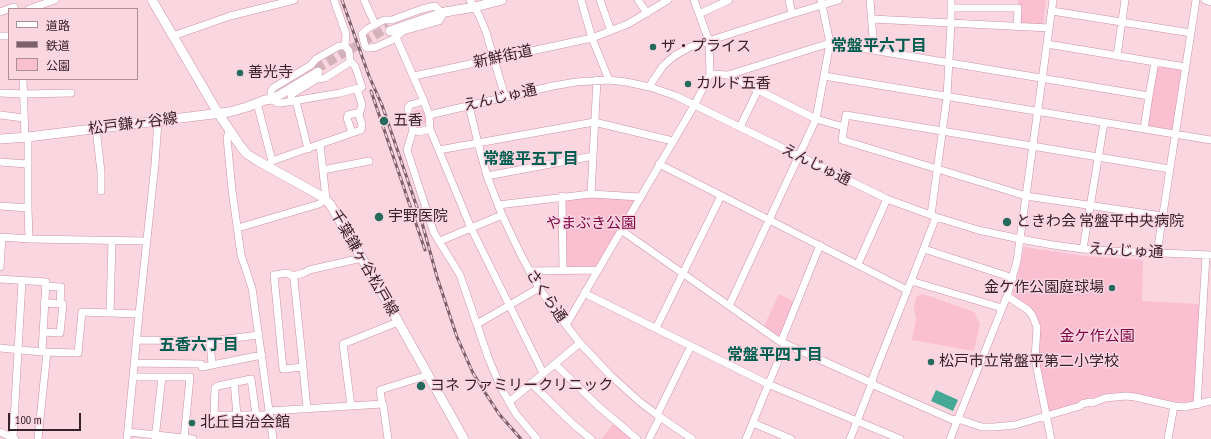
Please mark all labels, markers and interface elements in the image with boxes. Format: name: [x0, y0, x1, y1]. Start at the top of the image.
legend: [8, 8, 138, 80]
text: 道路: [46, 18, 70, 33]
district label: 常盤平六丁目: [831, 36, 927, 56]
text: 鉄道: [46, 38, 70, 53]
place label: ザ・プライス: [661, 38, 751, 56]
street label: 新鮮街道: [472, 42, 534, 72]
marker: ザ・プライス: [648, 42, 658, 52]
text: 公園: [46, 58, 70, 73]
place label: 善光寺: [248, 64, 293, 82]
marker: 善光寺: [235, 68, 245, 78]
place label: カルド五香: [696, 75, 771, 93]
marker: カルド五香: [683, 79, 693, 89]
street label: えんじゅ通: [461, 81, 539, 115]
street label: 松戸鎌ヶ谷線: [87, 110, 179, 138]
place label: 五香: [393, 112, 423, 130]
marker: 五香: [378, 115, 390, 127]
street label: えんじゅ通: [778, 140, 854, 190]
district label: 常盤平五丁目: [483, 149, 579, 169]
street label: 千葉鎌ヶ谷松戸線: [326, 207, 402, 319]
place label: 宇野医院: [388, 208, 448, 226]
marker: 宇野医院: [373, 211, 385, 223]
place label: ときわ会 常盤平中央病院: [1016, 213, 1184, 231]
park label: やまぶき公園: [546, 215, 636, 233]
marker: ときわ会 常盤平中央病院: [1001, 216, 1013, 228]
street label: えんじゅ通: [1088, 240, 1164, 262]
street label: さくら通: [522, 266, 570, 326]
place label: 金ケ作公園庭球場: [984, 279, 1104, 297]
marker: 金ケ作公園庭球場: [1107, 283, 1117, 293]
park label: 金ケ作公園: [1060, 328, 1134, 346]
district label: 五香六丁目: [159, 335, 239, 355]
district label: 常盤平四丁目: [727, 345, 823, 365]
place label: 松戸市立常盤平第二小学校: [939, 353, 1119, 371]
marker: 松戸市立常盤平第二小学校: [926, 357, 936, 367]
place label: ヨネ ファミリークリニック: [430, 377, 613, 395]
marker: ヨネ ファミリークリニック: [415, 380, 427, 392]
scale bar: [10, 405, 83, 431]
text: 100 m: [15, 412, 42, 427]
place label: 北丘自治会館: [200, 414, 290, 432]
marker: 北丘自治会館: [187, 418, 197, 428]

